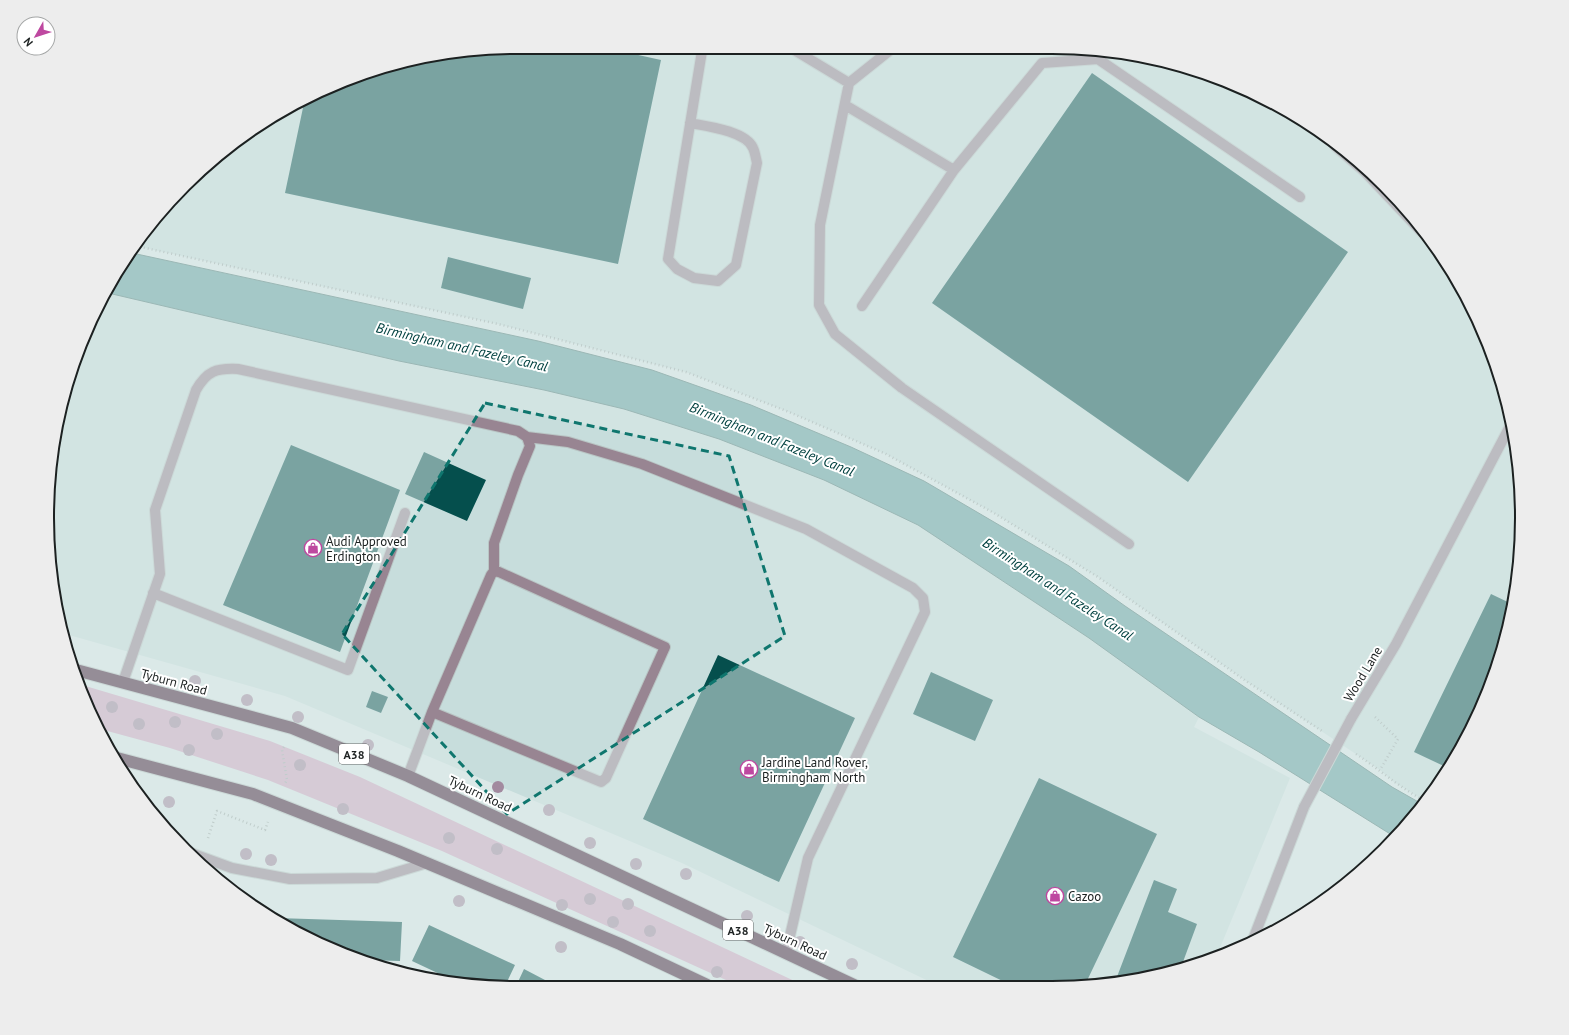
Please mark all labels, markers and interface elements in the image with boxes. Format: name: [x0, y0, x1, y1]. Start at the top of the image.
north arrow: [16, 16, 56, 56]
text: N: [21, 35, 36, 50]
water label: Birmingham and Fazeley Canal: [374, 318, 550, 376]
water label: Birmingham and Fazeley Canal: [687, 398, 857, 480]
place label: Audi Approved Erdington: [326, 533, 407, 565]
water label: Birmingham and Fazeley Canal: [979, 534, 1137, 645]
shop icon: Audi Approved Erdington: [303, 538, 323, 558]
street label: Wood Lane: [1340, 643, 1386, 705]
street label: Tyburn Road: [139, 665, 209, 699]
road number: A38: [339, 744, 369, 764]
place label: Jardine Land Rover, Birmingham North: [761, 754, 868, 786]
shop icon: Jardine Land Rover, Birmingham North: [739, 759, 759, 779]
street label: Tyburn Road: [446, 772, 514, 816]
shop icon: Cazoo: [1045, 886, 1065, 906]
place label: Cazoo: [1068, 888, 1101, 905]
road number: A38: [723, 920, 753, 940]
street label: Tyburn Road: [761, 920, 829, 964]

